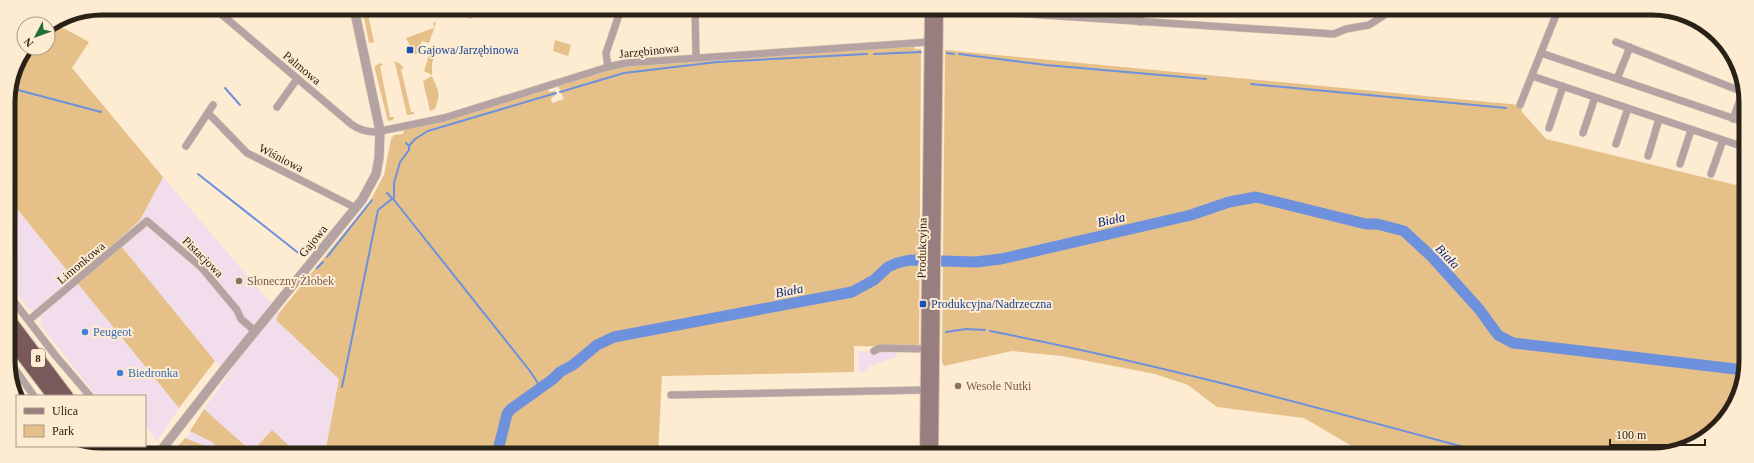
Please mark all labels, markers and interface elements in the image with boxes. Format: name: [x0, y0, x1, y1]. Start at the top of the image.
north arrow: [16, 16, 56, 56]
text: N: [21, 36, 36, 49]
street label: Jarzębinowa: [618, 41, 680, 61]
place label: Gajowa/Jarzębinowa: [418, 43, 519, 57]
marker: Gajowa/Jarzębinowa: [405, 45, 415, 55]
street label: Palmowa: [280, 48, 324, 88]
street label: Wiśniowa: [256, 141, 306, 175]
water label: Biała: [1096, 209, 1127, 230]
street label: Produkcyjna: [914, 217, 930, 278]
street label: Gajowa: [296, 222, 331, 260]
street label: Pistacjowa: [180, 234, 227, 281]
street label: Limonkowa: [54, 239, 108, 287]
water label: Biała: [1432, 241, 1463, 272]
place label: Słoneczny Żłobek: [247, 274, 334, 288]
marker: Słoneczny Żłobek: [234, 276, 244, 286]
water label: Biała: [774, 280, 805, 301]
place label: Produkcyjna/Nadrzeczna: [931, 297, 1052, 311]
marker: Produkcyjna/Nadrzeczna: [918, 299, 928, 309]
place label: Peugeot: [93, 325, 132, 339]
marker: Peugeot: [80, 327, 90, 337]
road number: 8: [31, 349, 45, 367]
place label: Biedronka: [128, 366, 179, 380]
marker: Biedronka: [115, 368, 125, 378]
place label: Wesołe Nutki: [966, 379, 1032, 393]
marker: Wesołe Nutki: [953, 381, 963, 391]
legend: [16, 395, 146, 447]
text: Ulica: [52, 404, 79, 418]
scale bar: [1610, 421, 1705, 447]
text: Park: [52, 424, 74, 438]
text: 100 m: [1616, 428, 1647, 442]

